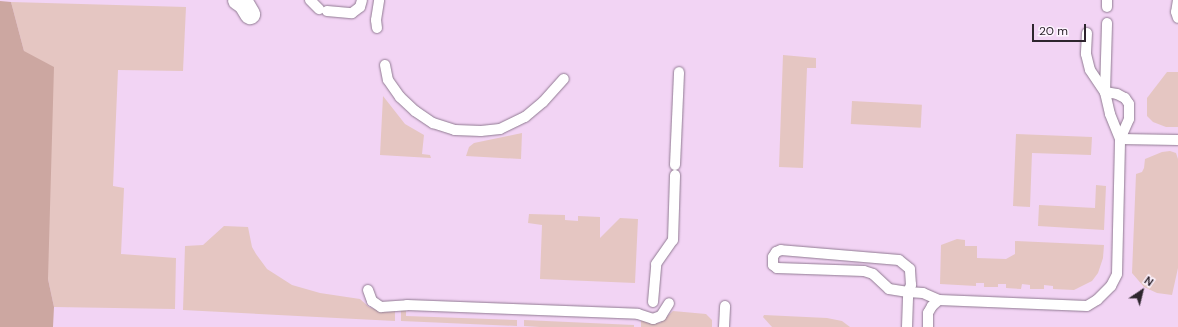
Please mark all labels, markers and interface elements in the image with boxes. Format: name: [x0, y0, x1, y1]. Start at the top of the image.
scale bar: [1034, 16, 1088, 42]
text: 20 m: [1039, 23, 1068, 39]
north arrow: [1122, 271, 1162, 311]
text: N: [1142, 273, 1156, 289]

